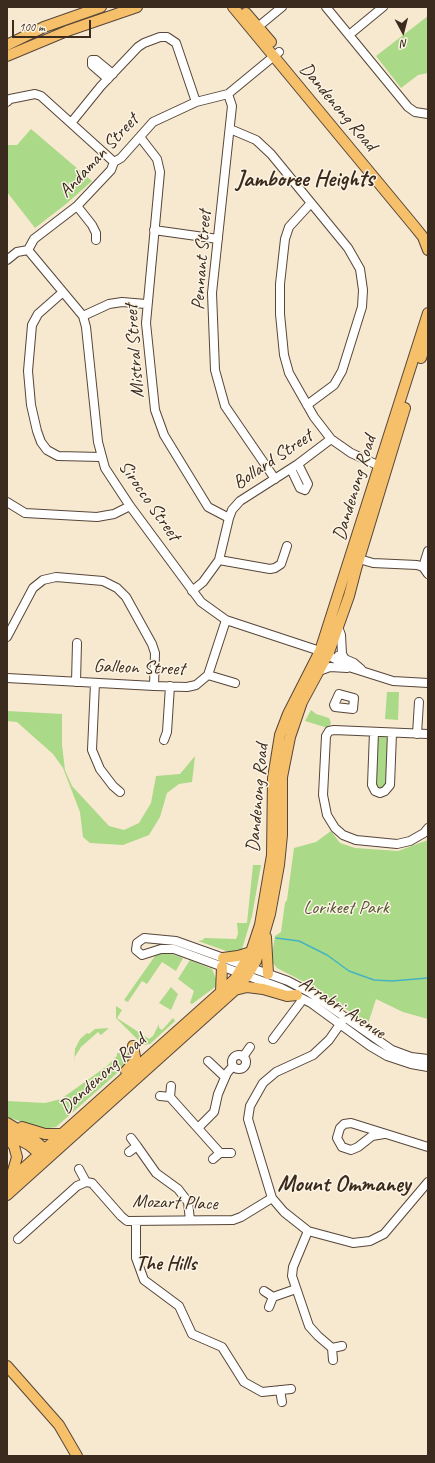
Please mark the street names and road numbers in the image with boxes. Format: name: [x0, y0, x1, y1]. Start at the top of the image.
street label: Dandenong Road: [294, 58, 382, 156]
street label: Andaman Street: [54, 109, 144, 203]
street label: Pennant Street: [187, 209, 217, 311]
street label: Mistral Street: [120, 303, 150, 399]
street label: Bollard Street: [229, 425, 317, 495]
street label: Dandenong Road: [328, 433, 382, 543]
street label: Sirocco Street: [113, 456, 185, 546]
street label: Galleon Street: [93, 655, 185, 681]
street label: Dandenong Road: [242, 743, 274, 853]
street label: Arrabri Avenue: [295, 972, 389, 1044]
street label: Dandenong Road: [55, 1029, 151, 1119]
street label: Mozart Place: [132, 1190, 218, 1216]

